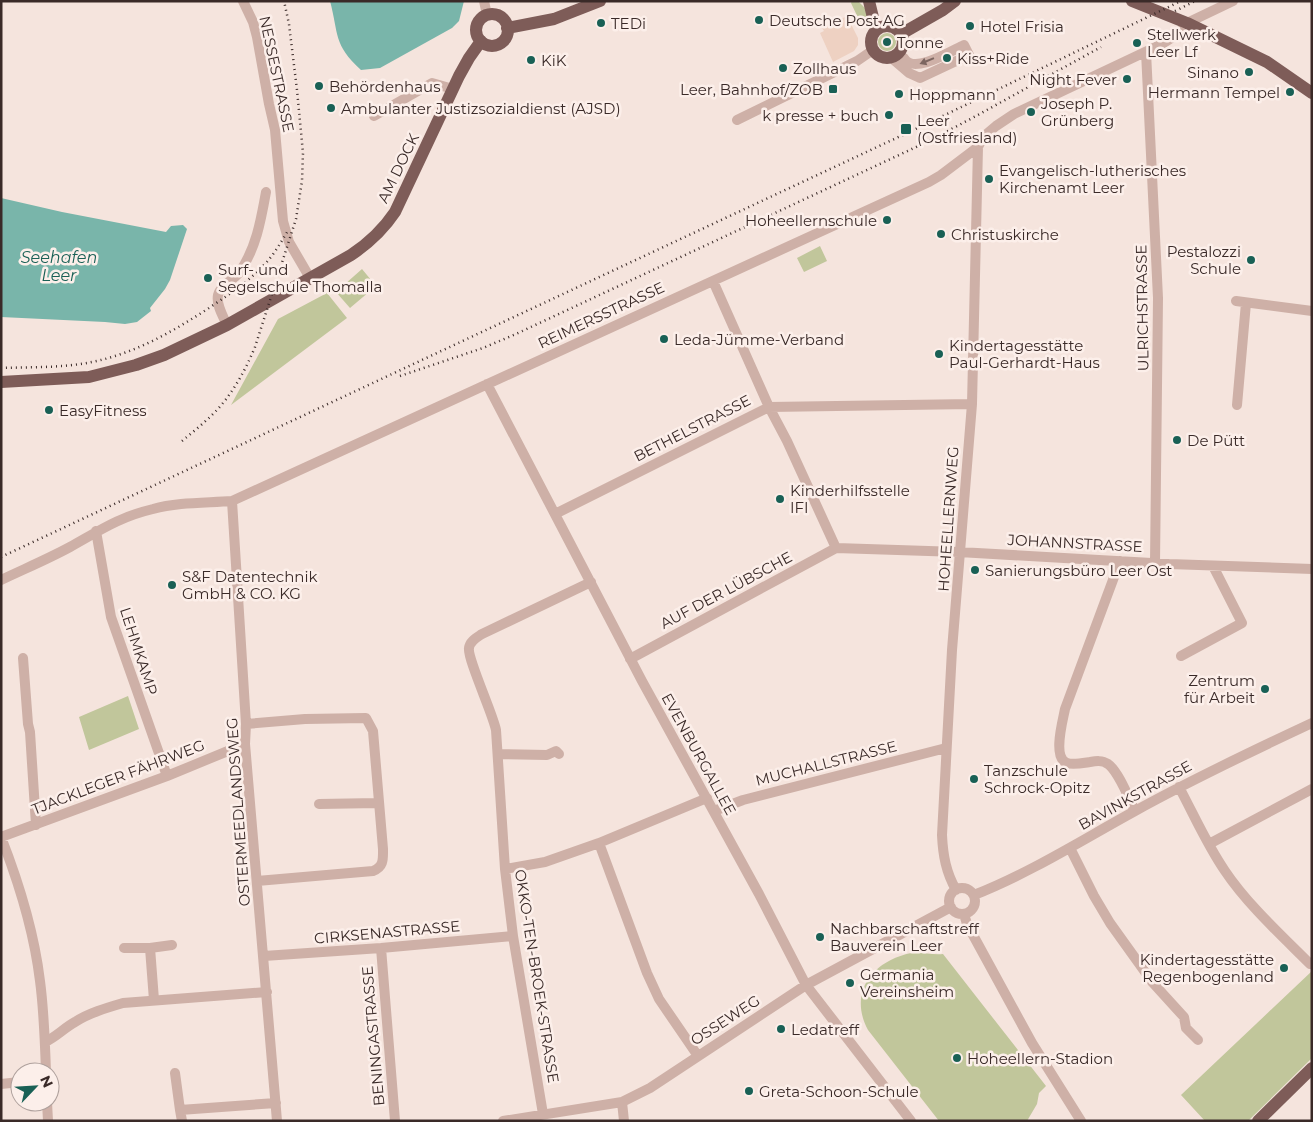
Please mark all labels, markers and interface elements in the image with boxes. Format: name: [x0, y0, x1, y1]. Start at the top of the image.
place label: Deutsche Post AG: [769, 11, 905, 30]
street label: NESSESTRASSE: [255, 14, 299, 134]
place label: TEDi: [611, 14, 646, 33]
marker: Deutsche Post AG: [753, 14, 765, 26]
marker: TEDi: [595, 17, 607, 29]
place label: Hotel Frisia: [980, 17, 1064, 36]
marker: Hotel Frisia: [964, 20, 976, 32]
place label: Stellwerk Leer Lf: [1147, 25, 1216, 61]
place label: Tonne: [897, 33, 944, 52]
marker: Tonne: [881, 36, 893, 48]
marker: Stellwerk Leer Lf: [1131, 37, 1143, 49]
place label: Kiss+Ride: [957, 49, 1029, 68]
place label: KiK: [541, 51, 567, 70]
marker: Kiss+Ride: [941, 52, 953, 64]
marker: KiK: [525, 54, 537, 66]
one-way arrow: [920, 58, 934, 66]
place label: Zollhaus: [793, 59, 856, 78]
marker: Zollhaus: [777, 62, 789, 74]
place label: Sinano: [1187, 63, 1239, 82]
marker: Sinano: [1243, 66, 1255, 78]
place label: Night Fever: [1029, 70, 1117, 89]
marker: Night Fever: [1121, 73, 1133, 85]
place label: Behördenhaus: [329, 77, 441, 96]
marker: Behördenhaus: [313, 80, 325, 92]
place label: Leer, Bahnhof/ZOB: [680, 80, 823, 99]
marker: Leer, Bahnhof/ZOB: [827, 83, 839, 95]
place label: Hermann Tempel: [1148, 83, 1280, 102]
place label: Hoppmann: [909, 85, 996, 104]
marker: Hermann Tempel: [1284, 86, 1296, 98]
marker: Hoppmann: [893, 88, 905, 100]
place label: Joseph P. Grünberg: [1040, 94, 1114, 130]
place label: Ambulanter Justizsozialdienst (AJSD): [341, 99, 621, 118]
marker: Ambulanter Justizsozialdienst (AJSD): [325, 102, 337, 114]
place label: k presse + buch: [762, 106, 879, 125]
marker: Joseph P. Grünberg: [1025, 106, 1037, 118]
marker: k presse + buch: [883, 109, 895, 121]
place label: Leer (Ostfriesland): [917, 111, 1017, 147]
marker: Leer (Ostfriesland): [899, 122, 913, 136]
street label: AM DOCK: [373, 130, 423, 206]
place label: Evangelisch-lutherisches Kirchenamt Leer: [999, 161, 1186, 197]
marker: Evangelisch-lutherisches Kirchenamt Leer: [983, 173, 995, 185]
place label: Hoheellernschule: [745, 211, 877, 230]
marker: Hoheellernschule: [881, 214, 893, 226]
place label: Christuskirche: [951, 225, 1059, 244]
marker: Christuskirche: [935, 228, 947, 240]
place label: Pestalozzi Schule: [1167, 242, 1241, 278]
street label: ULRICHSTRASSE: [1131, 244, 1153, 372]
water label: Seehafen Leer: [21, 248, 97, 285]
marker: Pestalozzi Schule: [1245, 254, 1257, 266]
place label: Surf- und Segelschule Thomalla: [218, 260, 382, 296]
marker: Surf- und Segelschule Thomalla: [202, 272, 214, 284]
street label: REIMERSSTRASSE: [535, 277, 667, 353]
place label: Leda-Jümme-Verband: [674, 330, 844, 349]
marker: Leda-Jümme-Verband: [658, 333, 670, 345]
place label: Kindertagesstätte Paul-Gerhardt-Haus: [949, 336, 1100, 372]
marker: Kindertagesstätte Paul-Gerhardt-Haus: [933, 348, 945, 360]
street label: BETHELSTRASSE: [630, 390, 754, 466]
place label: EasyFitness: [59, 401, 147, 420]
marker: EasyFitness: [43, 404, 55, 416]
place label: De Pütt: [1187, 431, 1245, 450]
marker: De Pütt: [1171, 434, 1183, 446]
street label: HOHEELLERNWEG: [933, 446, 963, 592]
place label: Kinderhilfsstelle IFI: [790, 481, 910, 517]
marker: Kinderhilfsstelle IFI: [774, 493, 786, 505]
street label: JOHANNSTRASSE: [1006, 530, 1143, 556]
street label: AUF DER LÜBSCHE: [657, 547, 795, 633]
place label: Sanierungsbüro Leer Ost: [985, 561, 1172, 580]
marker: Sanierungsbüro Leer Ost: [969, 564, 981, 576]
place label: S&F Datentechnik GmbH & CO. KG: [182, 567, 317, 603]
marker: S&F Datentechnik GmbH & CO. KG: [166, 579, 178, 591]
street label: LEHMKAMP: [116, 605, 162, 697]
place label: Zentrum für Arbeit: [1184, 671, 1255, 707]
marker: Zentrum für Arbeit: [1259, 683, 1271, 695]
street label: EVENBURGALLEE: [658, 690, 740, 818]
street label: OSTERMEEDLANDSWEG: [222, 717, 254, 907]
street label: TJACKLEGER FÄHRWEG: [29, 735, 207, 819]
street label: MUCHALLSTRASSE: [753, 736, 899, 790]
street label: BAVINKSTRASSE: [1075, 756, 1195, 834]
place label: Tanzschule Schrock-Opitz: [984, 761, 1090, 797]
marker: Tanzschule Schrock-Opitz: [968, 773, 980, 785]
street label: OKKO-TEN-BROEK-STRASSE: [511, 868, 563, 1084]
street label: CIRKSENASTRASSE: [313, 916, 461, 948]
place label: Nachbarschaftstreff Bauverein Leer: [830, 919, 980, 955]
marker: Nachbarschaftstreff Bauverein Leer: [814, 931, 826, 943]
place label: Kindertagesstätte Regenbogenland: [1140, 950, 1274, 986]
marker: Kindertagesstätte Regenbogenland: [1278, 962, 1290, 974]
street label: BENINGASTRASSE: [357, 965, 389, 1107]
place label: Germania Vereinsheim: [860, 965, 954, 1001]
marker: Germania Vereinsheim: [844, 977, 856, 989]
street label: OSSEWEG: [687, 991, 763, 1049]
place label: Ledatreff: [791, 1020, 860, 1039]
marker: Ledatreff: [775, 1023, 787, 1035]
place label: Hoheellern-Stadion: [967, 1049, 1113, 1068]
marker: Hoheellern-Stadion: [951, 1052, 963, 1064]
north arrow: [10, 1062, 60, 1112]
text: N: [36, 1073, 57, 1090]
place label: Greta-Schoon-Schule: [759, 1082, 919, 1101]
marker: Greta-Schoon-Schule: [743, 1085, 755, 1097]

